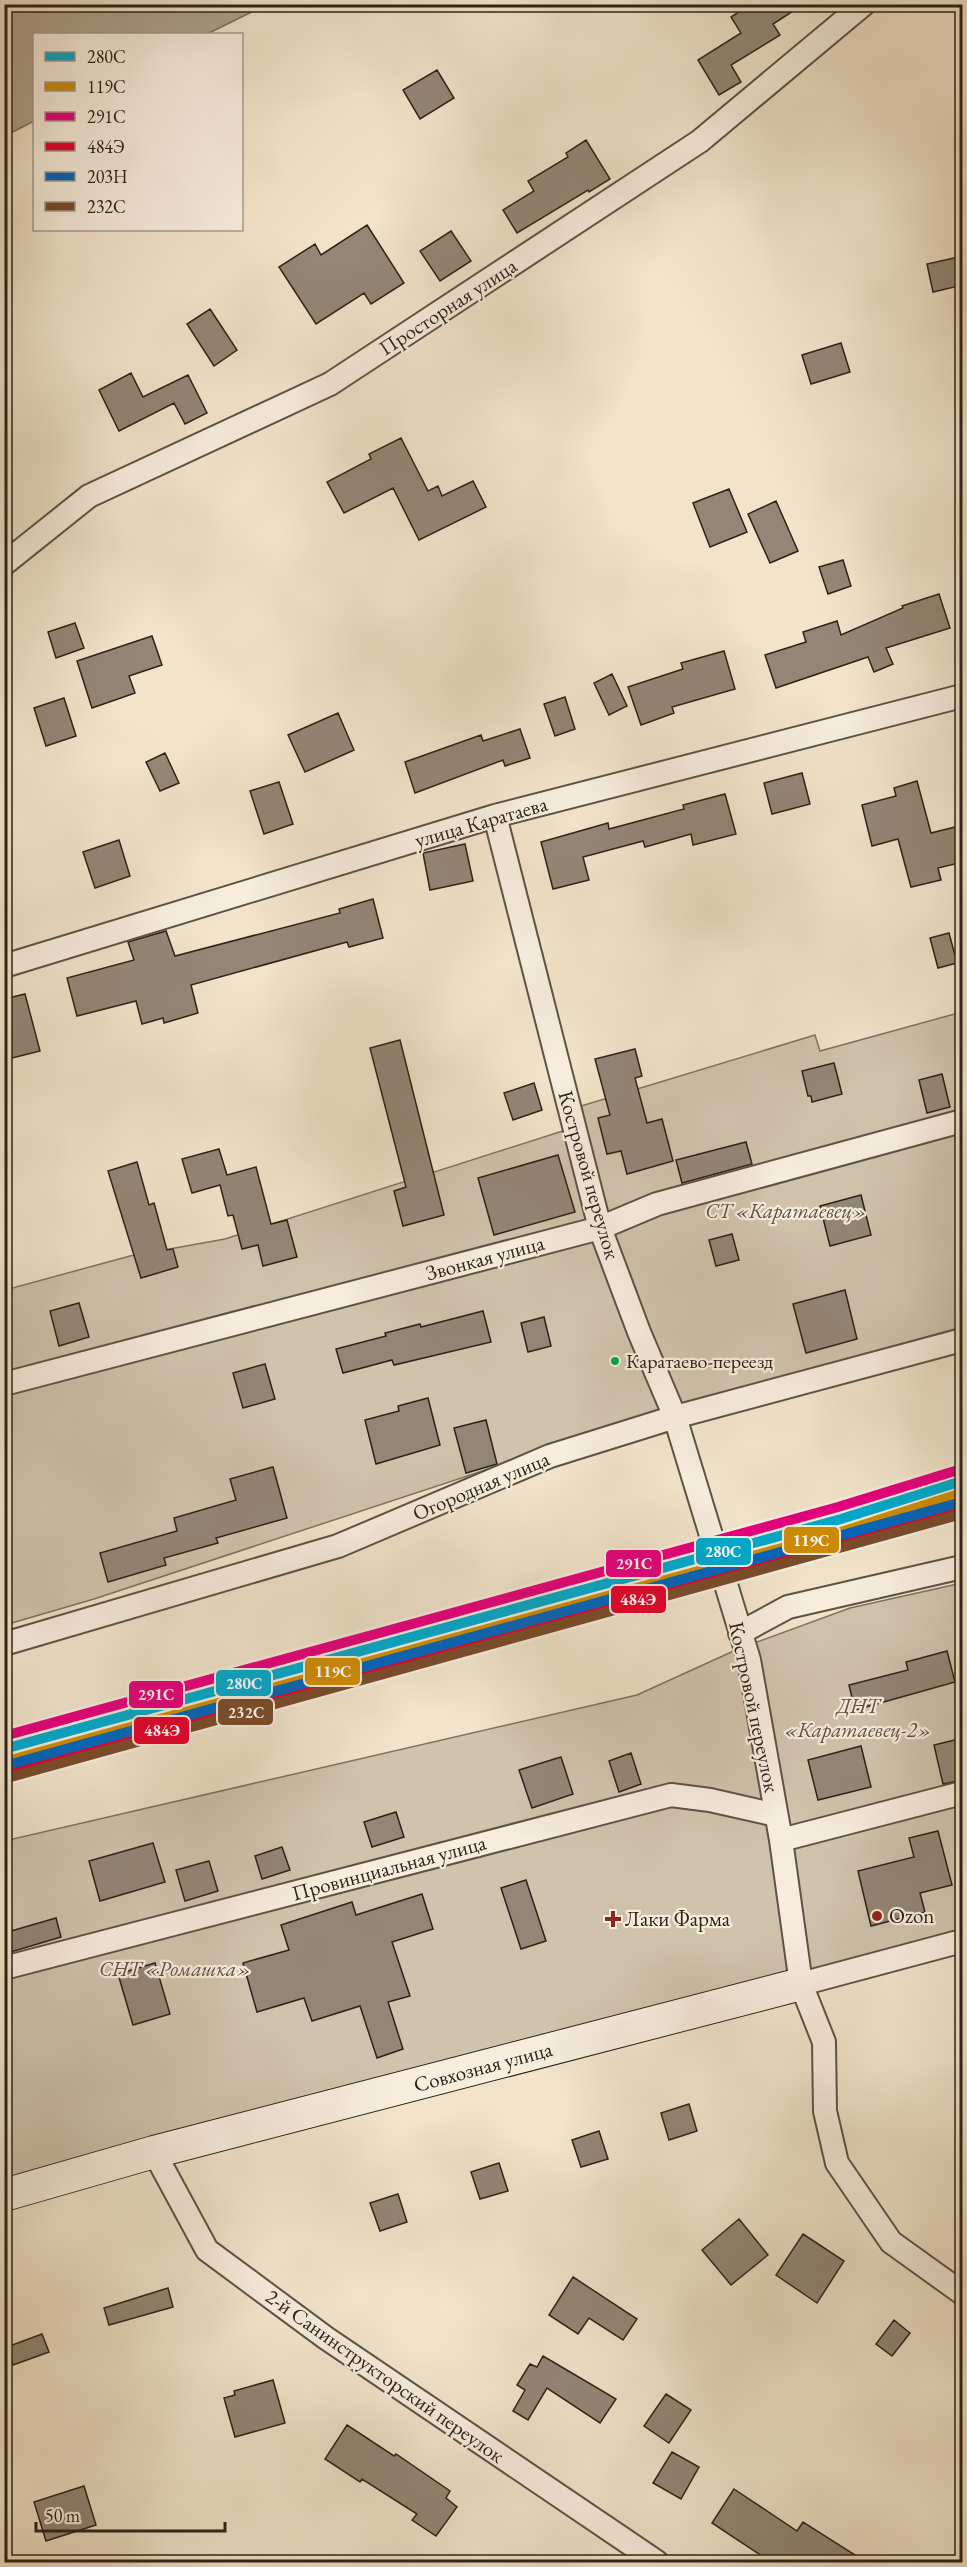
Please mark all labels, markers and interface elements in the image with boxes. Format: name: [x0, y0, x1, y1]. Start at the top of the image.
legend: [33, 33, 243, 231]
text: 280С: [87, 45, 126, 68]
text: 119С: [87, 75, 126, 98]
text: 291С: [87, 105, 126, 128]
text: 484Э: [87, 135, 125, 158]
text: 203Н: [87, 165, 128, 188]
text: 232C: [87, 195, 126, 218]
street label: Просторная улица: [374, 252, 522, 361]
street label: улица Каратаева: [411, 790, 551, 853]
street label: Костровой переулок: [553, 1088, 626, 1262]
park label: СТ «Каратаевец»: [705, 1197, 867, 1224]
street label: Звонкая улица: [423, 1229, 548, 1286]
place label: Каратаево-переезд: [626, 1348, 773, 1374]
marker: Каратаево-переезд: [609, 1355, 621, 1367]
street label: Огородная улица: [408, 1444, 554, 1527]
line badge: 119С: [783, 1526, 840, 1554]
text: 119С: [793, 1530, 829, 1551]
line badge: 280С: [695, 1537, 752, 1566]
text: 280С: [705, 1541, 741, 1562]
line badge: 291С: [605, 1549, 662, 1578]
text: 291С: [616, 1553, 652, 1574]
line badge: 484Э: [610, 1585, 667, 1614]
text: 484Э: [620, 1589, 656, 1610]
street label: Костровой переулок: [723, 1619, 786, 1795]
line badge: 119С: [304, 1657, 361, 1686]
text: 119С: [315, 1661, 351, 1682]
line badge: 280С: [215, 1669, 272, 1697]
text: 280С: [226, 1673, 262, 1694]
line badge: 291С: [128, 1680, 184, 1709]
text: 291С: [138, 1684, 174, 1705]
park label: ДНТ «Каратаевец-2»: [785, 1692, 931, 1743]
line badge: 232C: [217, 1698, 274, 1726]
text: 232C: [228, 1702, 264, 1723]
line badge: 484Э: [133, 1716, 190, 1745]
text: 484Э: [144, 1720, 180, 1741]
street label: Провинциальная улица: [289, 1828, 490, 1906]
place label: Ozon: [889, 1902, 934, 1929]
place label: Лаки Фарма: [625, 1905, 731, 1932]
marker: Ozon: [870, 1909, 884, 1923]
marker: Лаки Фарма: [606, 1912, 620, 1926]
park label: СНТ «Ромашка»: [99, 1955, 251, 1982]
street label: Совхозная улица: [411, 2035, 556, 2098]
street label: 2-й Санинструкторский переулок: [261, 2283, 510, 2469]
scale bar: [36, 2495, 225, 2533]
text: 50 m: [45, 2504, 80, 2527]

